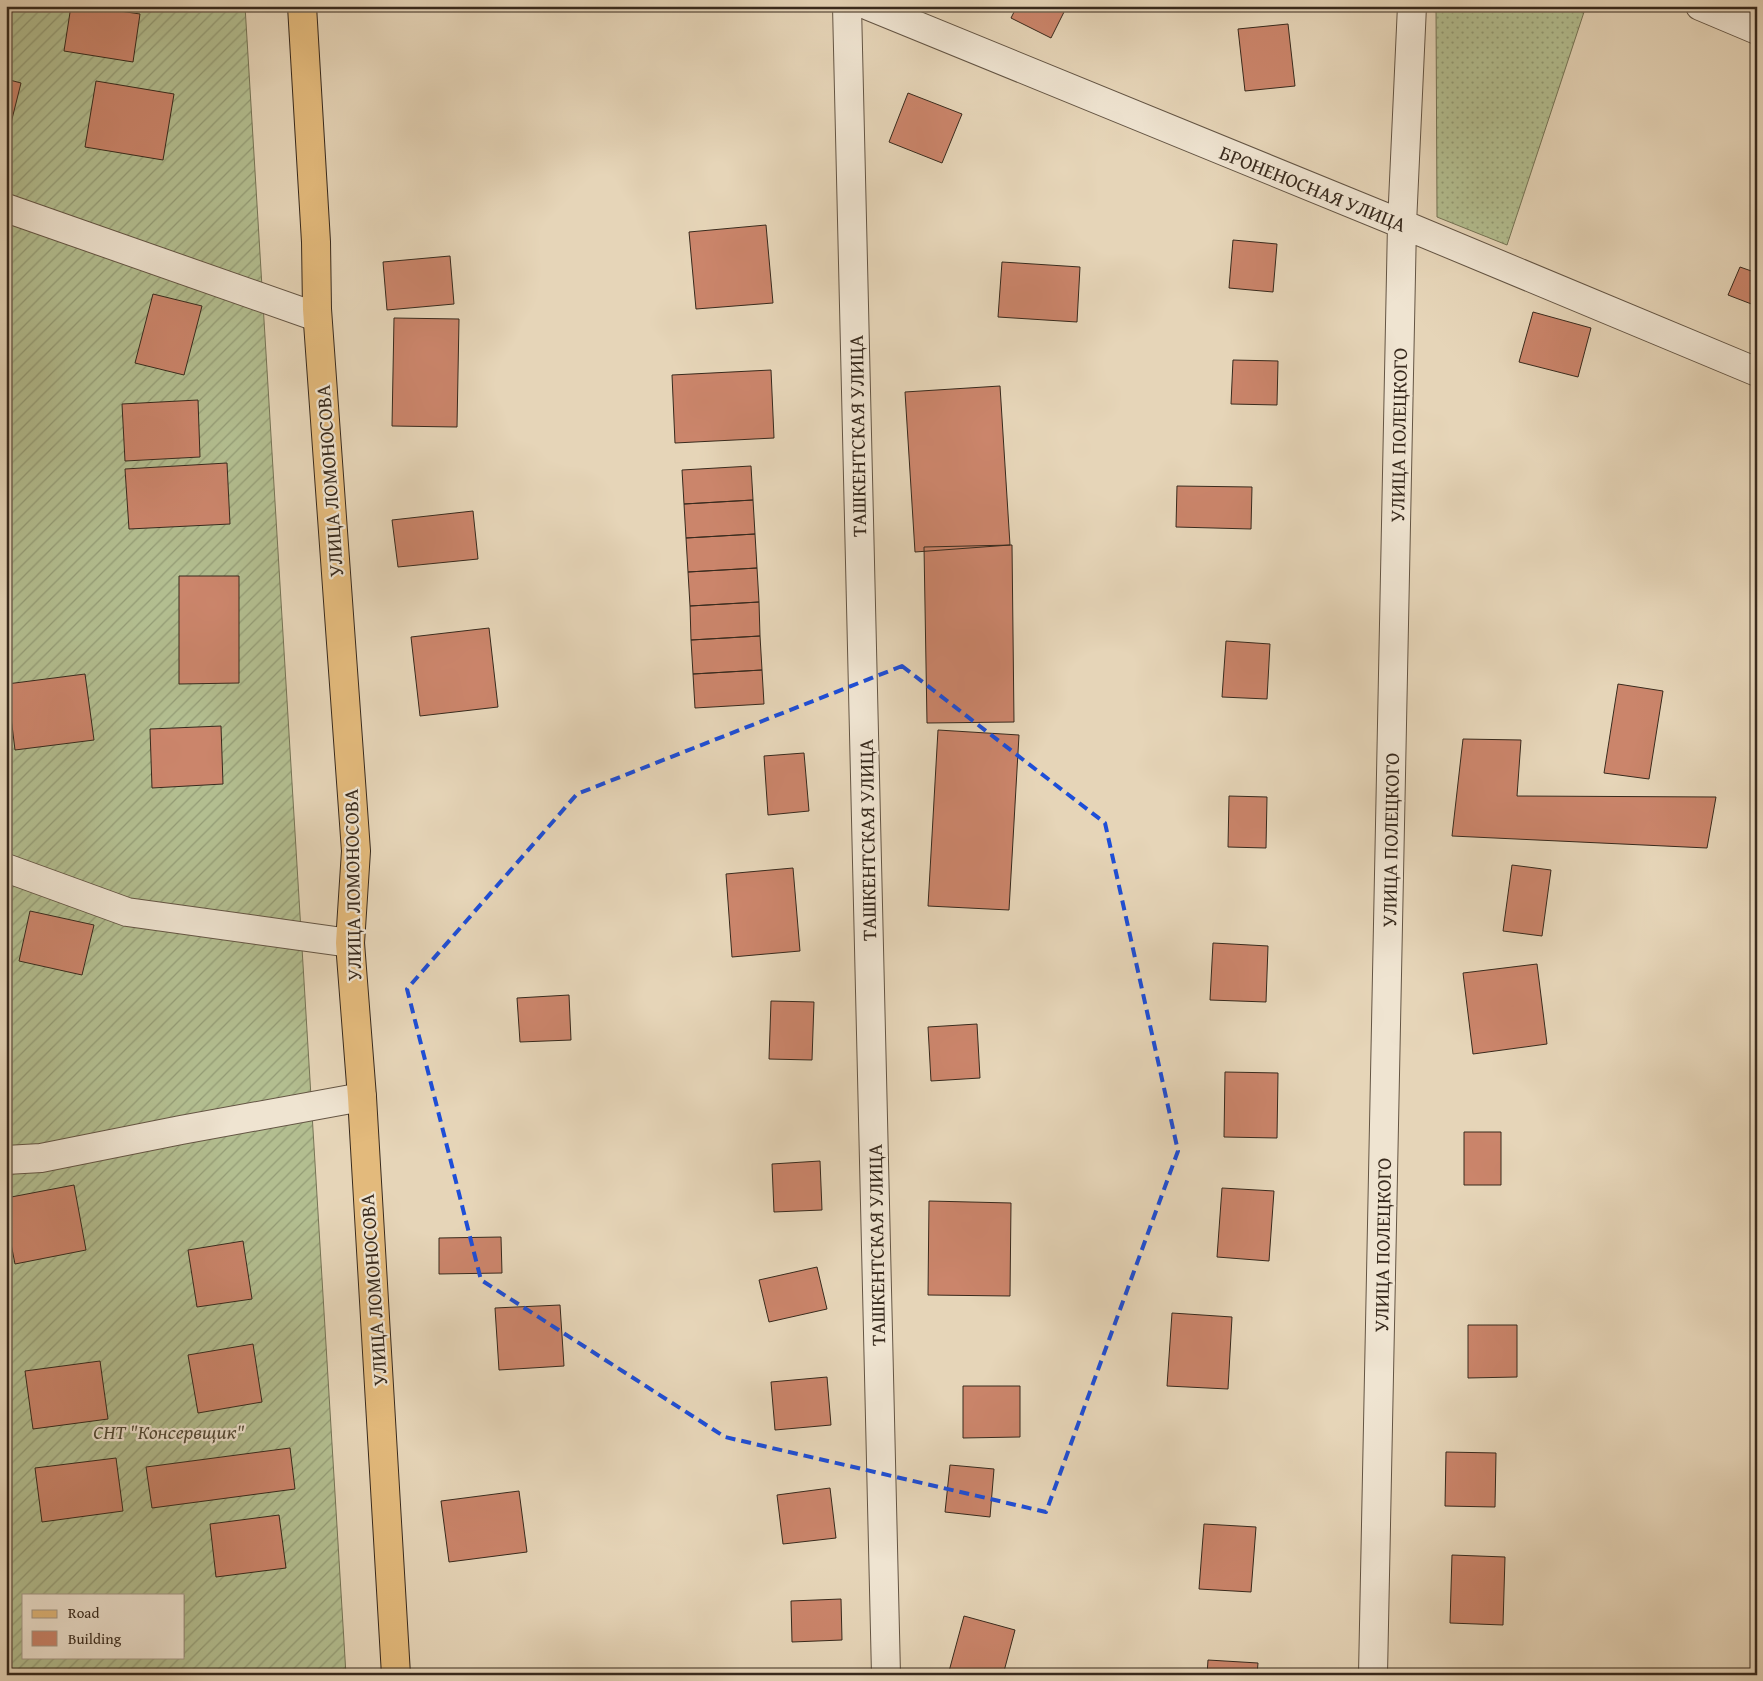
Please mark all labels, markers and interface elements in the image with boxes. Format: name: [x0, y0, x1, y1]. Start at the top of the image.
street label: БРОНЕНОСНАЯ УЛИЦА: [1215, 137, 1411, 239]
street label: ТАШКЕНТСКАЯ УЛИЦА: [841, 335, 873, 537]
street label: УЛИЦА ПОЛЕЦКОГО: [1382, 347, 1414, 523]
street label: УЛИЦА ЛОМОНОСОВА: [308, 384, 350, 578]
street label: ТАШКЕНТСКАЯ УЛИЦА: [851, 739, 883, 941]
street label: УЛИЦА ПОЛЕЦКОГО: [1374, 752, 1406, 928]
street label: УЛИЦА ЛОМОНОСОВА: [336, 789, 368, 981]
street label: ТАШКЕНТСКАЯ УЛИЦА: [860, 1144, 892, 1346]
street label: УЛИЦА ПОЛЕЦКОГО: [1366, 1157, 1398, 1333]
street label: УЛИЦА ЛОМОНОСОВА: [352, 1193, 394, 1387]
park label: СНТ "Консервщик": [93, 1417, 245, 1446]
legend: [22, 1594, 185, 1658]
text: Road: [68, 1602, 99, 1623]
text: Building: [68, 1628, 122, 1649]

